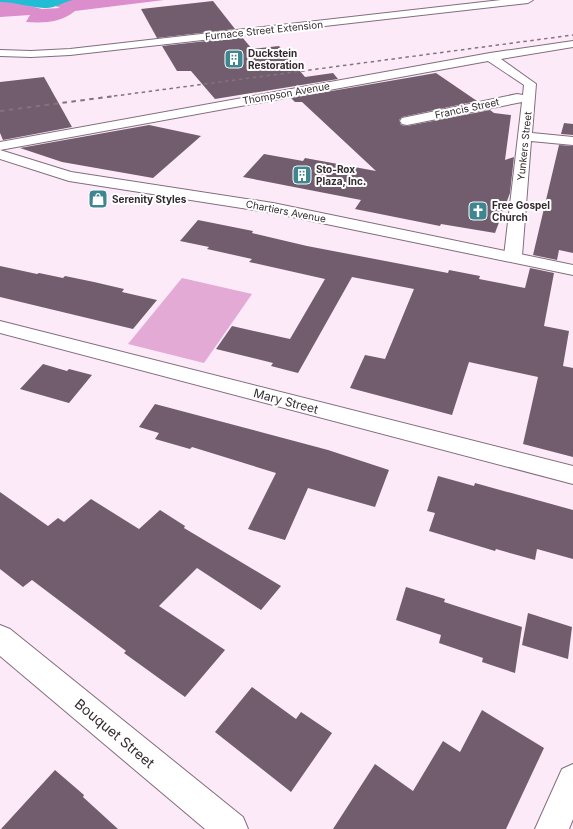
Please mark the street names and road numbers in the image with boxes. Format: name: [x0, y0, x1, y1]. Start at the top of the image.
street label: Furnace Street Extension: [204, 18, 324, 42]
street label: Thompson Avenue: [241, 79, 331, 107]
street label: Francis Street: [434, 95, 501, 121]
street label: Yunkers Street: [514, 110, 534, 181]
street label: Chartiers Avenue: [245, 197, 327, 225]
street label: Mary Street: [252, 385, 320, 417]
street label: Bouquet Street: [72, 695, 159, 772]

